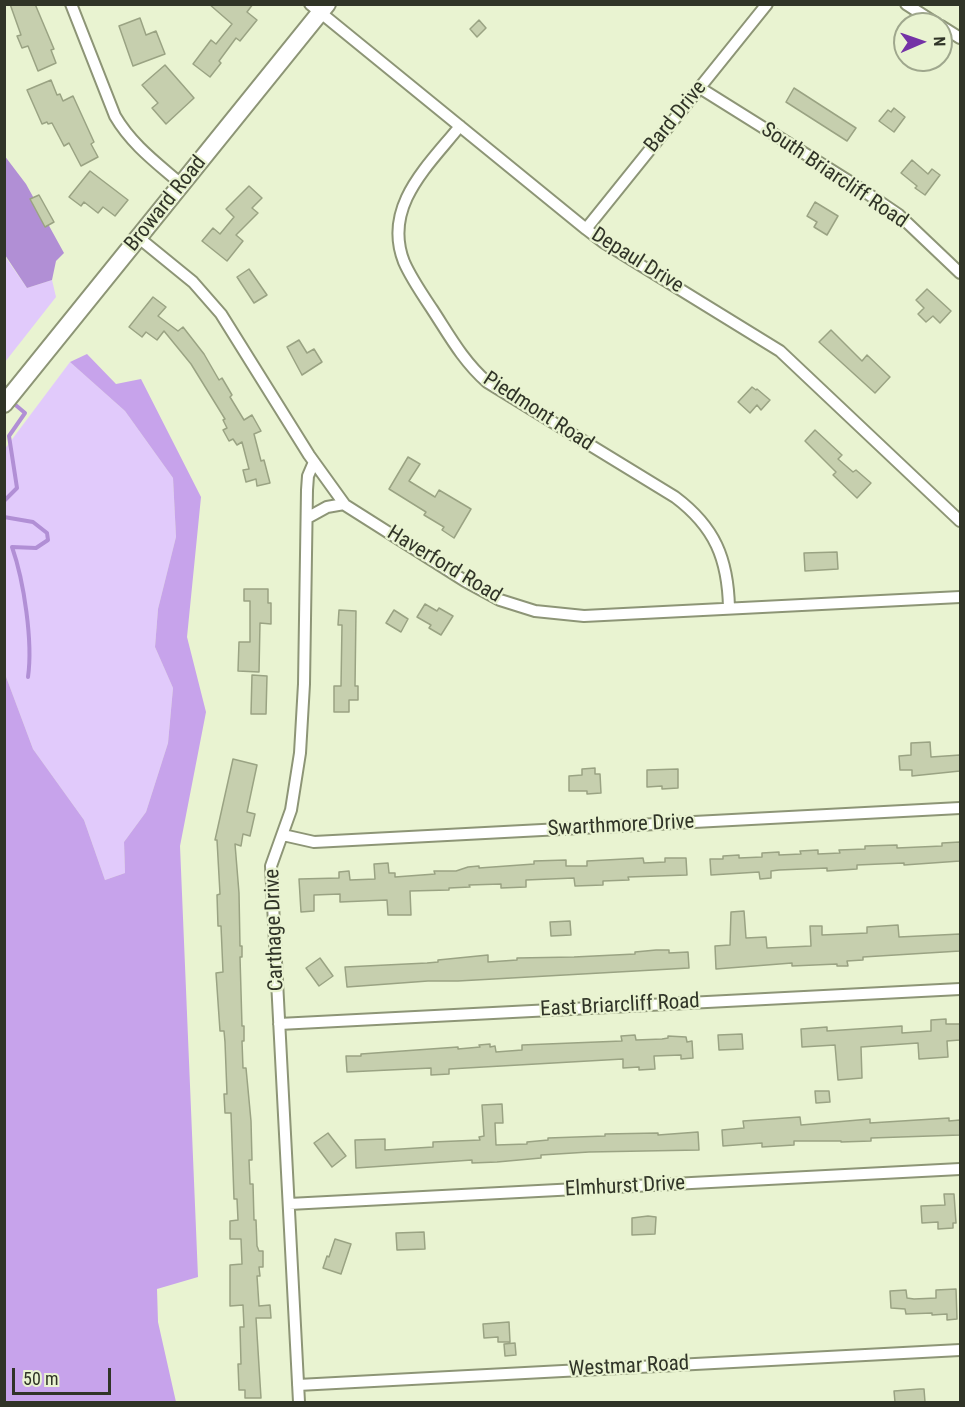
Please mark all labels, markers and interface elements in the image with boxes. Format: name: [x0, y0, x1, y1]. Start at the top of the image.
north arrow: [893, 12, 953, 72]
text: N: [930, 36, 949, 47]
street label: Bard Drive: [640, 76, 712, 158]
street label: South Briarcliff Road: [756, 118, 912, 234]
street label: Broward Road: [120, 151, 212, 257]
street label: Depaul Drive: [586, 223, 688, 299]
street label: Piedmont Road: [478, 367, 598, 457]
street label: Haverford Road: [382, 521, 506, 609]
street label: Swarthmore Drive: [547, 810, 695, 842]
street label: Carthage Drive: [260, 868, 290, 992]
street label: East Briarcliff Road: [540, 989, 700, 1023]
street label: Elmhurst Drive: [564, 1171, 686, 1203]
street label: Westmar Road: [568, 1351, 690, 1383]
scale bar: [15, 1356, 114, 1394]
text: 50 m: [23, 1368, 58, 1389]

